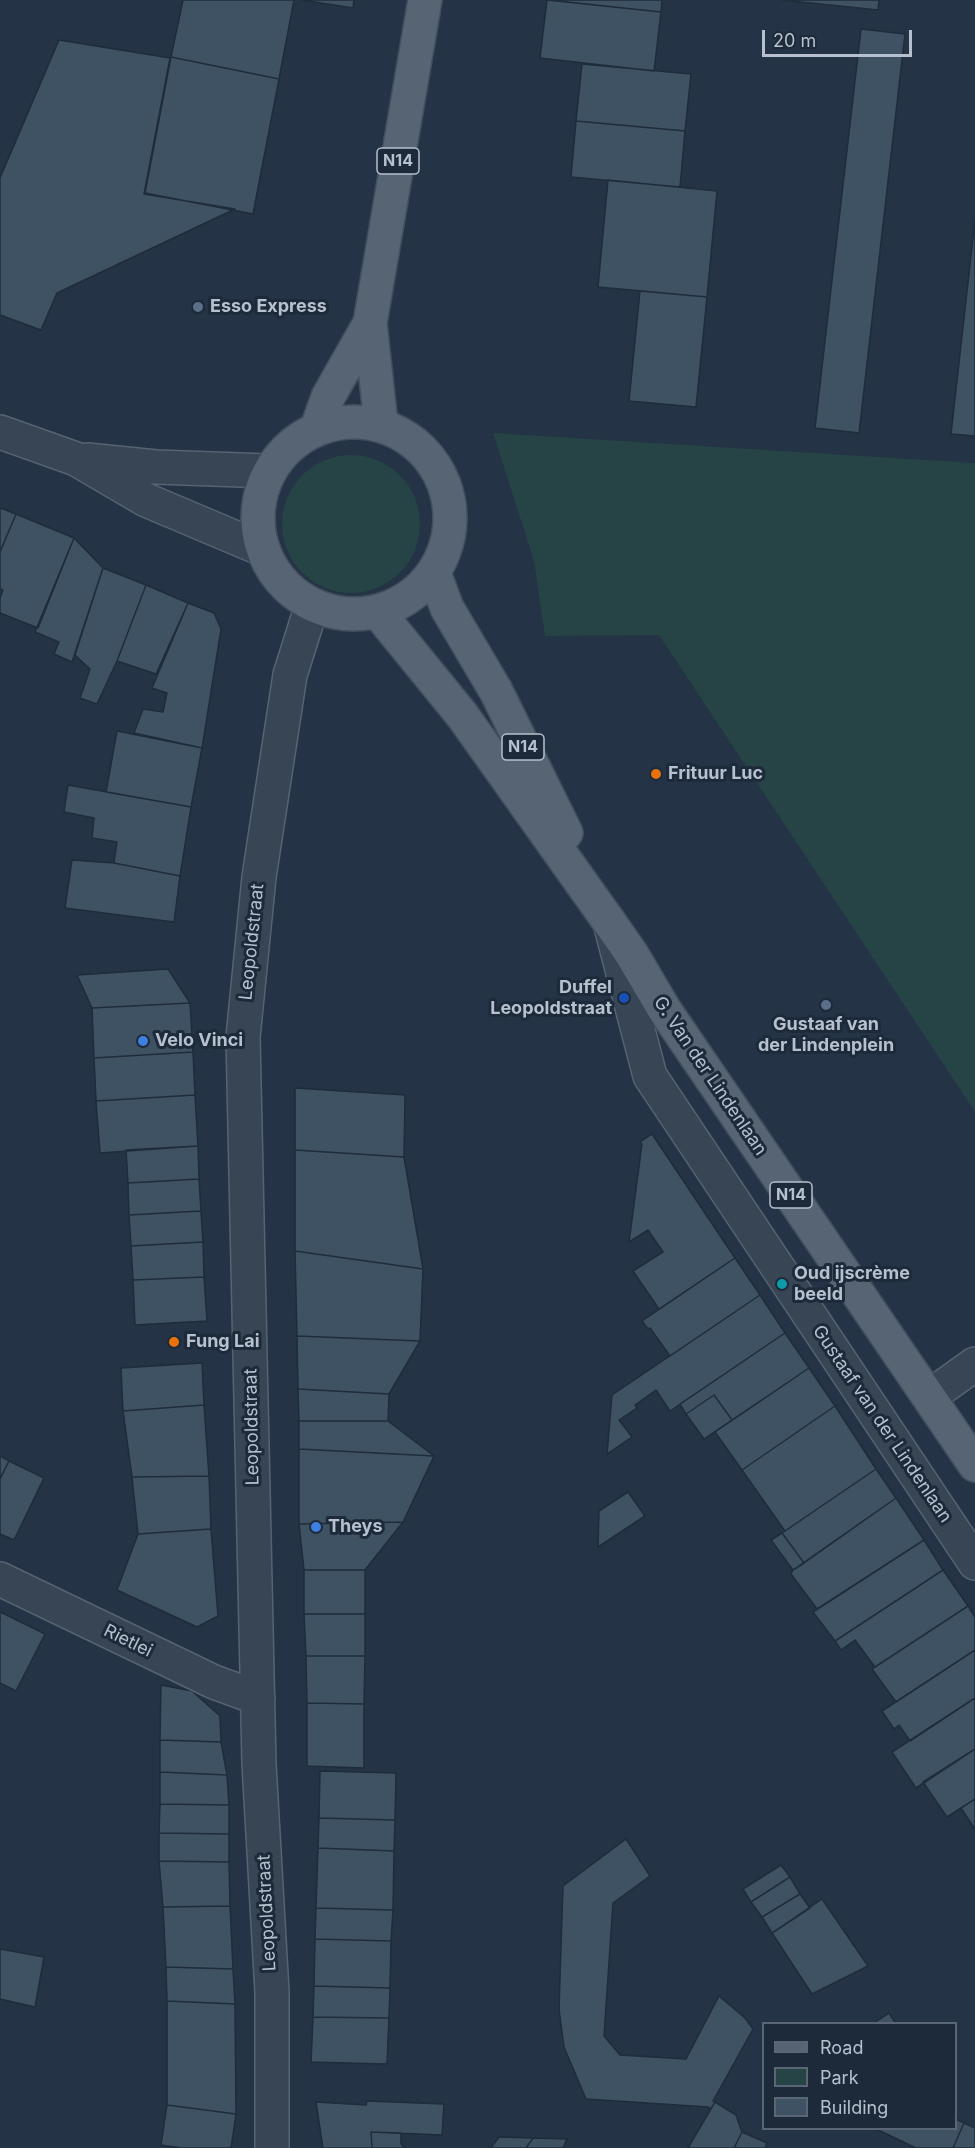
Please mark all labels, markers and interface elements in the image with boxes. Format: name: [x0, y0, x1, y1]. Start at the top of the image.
scale bar: [765, 18, 915, 56]
text: 20 m: [773, 30, 816, 51]
road number: N14: [377, 148, 419, 174]
place label: Esso Express: [210, 296, 327, 318]
marker: Esso Express: [191, 300, 205, 314]
road number: N14: [502, 734, 544, 760]
place label: Frituur Luc: [668, 763, 763, 785]
marker: Frituur Luc: [649, 767, 663, 781]
street label: Leopoldstraat: [235, 883, 269, 1001]
place label: Duffel Leopoldstraat: [490, 977, 612, 1020]
marker: Duffel Leopoldstraat: [617, 991, 631, 1005]
street label: G. Van der Lindenlaan: [649, 992, 771, 1160]
marker: Gustaaf van der Lindenplein: [819, 998, 833, 1012]
place label: Gustaaf van der Lindenplein: [758, 1014, 894, 1056]
place label: Velo Vinci: [155, 1030, 243, 1052]
marker: Velo Vinci: [136, 1034, 150, 1048]
road number: N14: [770, 1182, 812, 1208]
place label: Oud ijscrème beeld: [794, 1263, 910, 1306]
marker: Oud ijscrème beeld: [775, 1277, 789, 1291]
street label: Gustaaf van der Lindenlaan: [808, 1321, 956, 1527]
place label: Fung Lai: [186, 1331, 260, 1353]
marker: Fung Lai: [167, 1335, 181, 1349]
street label: Leopoldstraat: [240, 1368, 264, 1486]
place label: Theys: [328, 1516, 383, 1538]
marker: Theys: [309, 1520, 323, 1534]
street label: Rietlei: [100, 1620, 156, 1662]
street label: Leopoldstraat: [253, 1854, 281, 1972]
legend: [762, 2022, 957, 2130]
text: Road: [820, 2037, 863, 2058]
text: Park: [820, 2067, 859, 2088]
text: Building: [820, 2097, 888, 2118]

